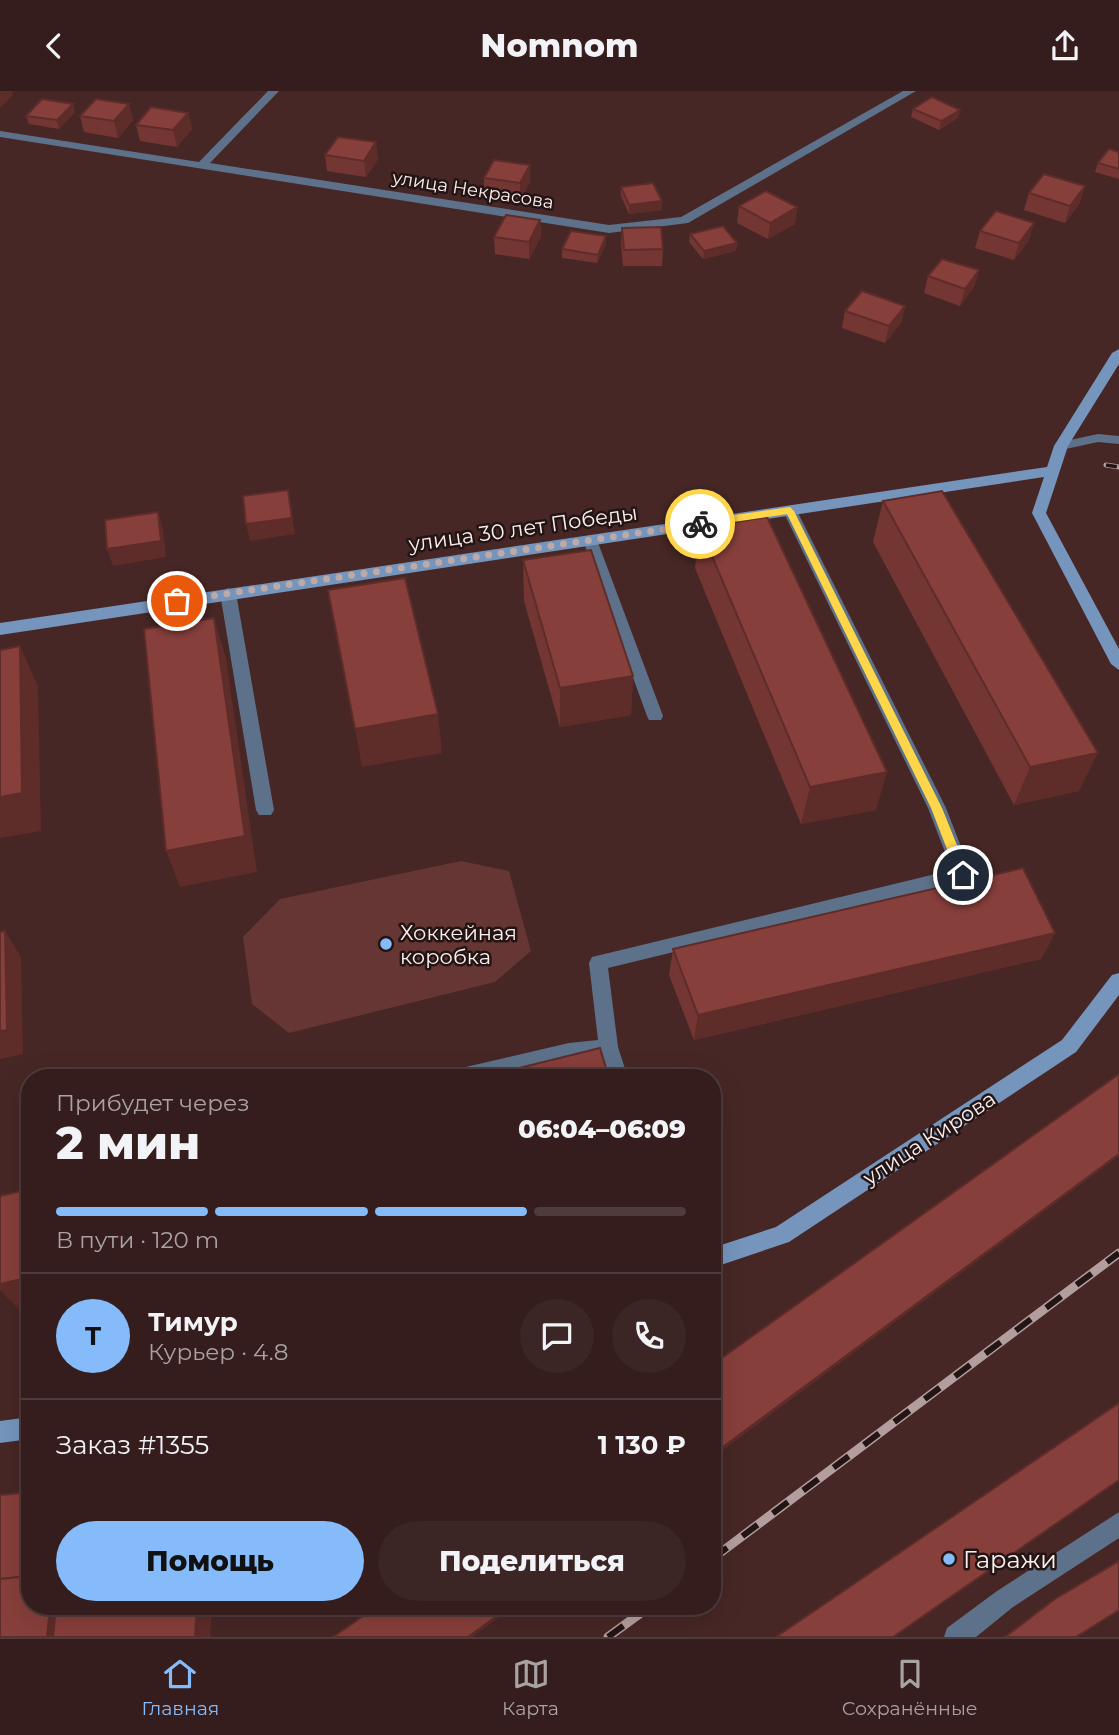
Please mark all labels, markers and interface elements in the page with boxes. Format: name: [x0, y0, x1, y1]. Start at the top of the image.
text: Nomnom: [481, 26, 638, 65]
icon: back: [35, 27, 73, 65]
icon: share: [1046, 27, 1084, 65]
street label: улица Некрасова: [390, 166, 555, 214]
courier: [665, 489, 735, 559]
street label: улица 30 лет Победы: [406, 500, 639, 557]
icon: bike: [681, 505, 719, 543]
pin: [147, 571, 207, 631]
icon: bag: [158, 582, 196, 620]
pin: [933, 845, 993, 905]
icon: home: [944, 856, 982, 894]
place label: Хоккейная коробка: [400, 920, 517, 969]
marker: Хоккейная коробка: [378, 936, 394, 952]
street label: улица Кирова: [857, 1086, 1000, 1191]
text: Прибудет через: [56, 1089, 250, 1117]
text: 06:04–06:09: [518, 1113, 686, 1145]
text: 2 мин: [56, 1114, 200, 1171]
text: В пути · 120 m: [56, 1226, 219, 1254]
button: chat: [520, 1299, 594, 1373]
button: phone: [612, 1299, 686, 1373]
text: Тимур: [148, 1306, 238, 1338]
text: Т: [85, 1320, 101, 1352]
text: Курьер · 4.8: [148, 1338, 288, 1366]
text: Заказ #1355: [56, 1429, 209, 1461]
text: 1 130 ₽: [598, 1429, 686, 1461]
button: Помощь: [56, 1521, 364, 1601]
button: Поделиться: [378, 1521, 686, 1601]
place label: Гаражи: [963, 1545, 1057, 1574]
marker: Гаражи: [941, 1551, 957, 1567]
tab: Главная: [141, 1655, 219, 1720]
tab: Карта: [502, 1655, 559, 1720]
tab: Сохранённые: [842, 1655, 978, 1720]

